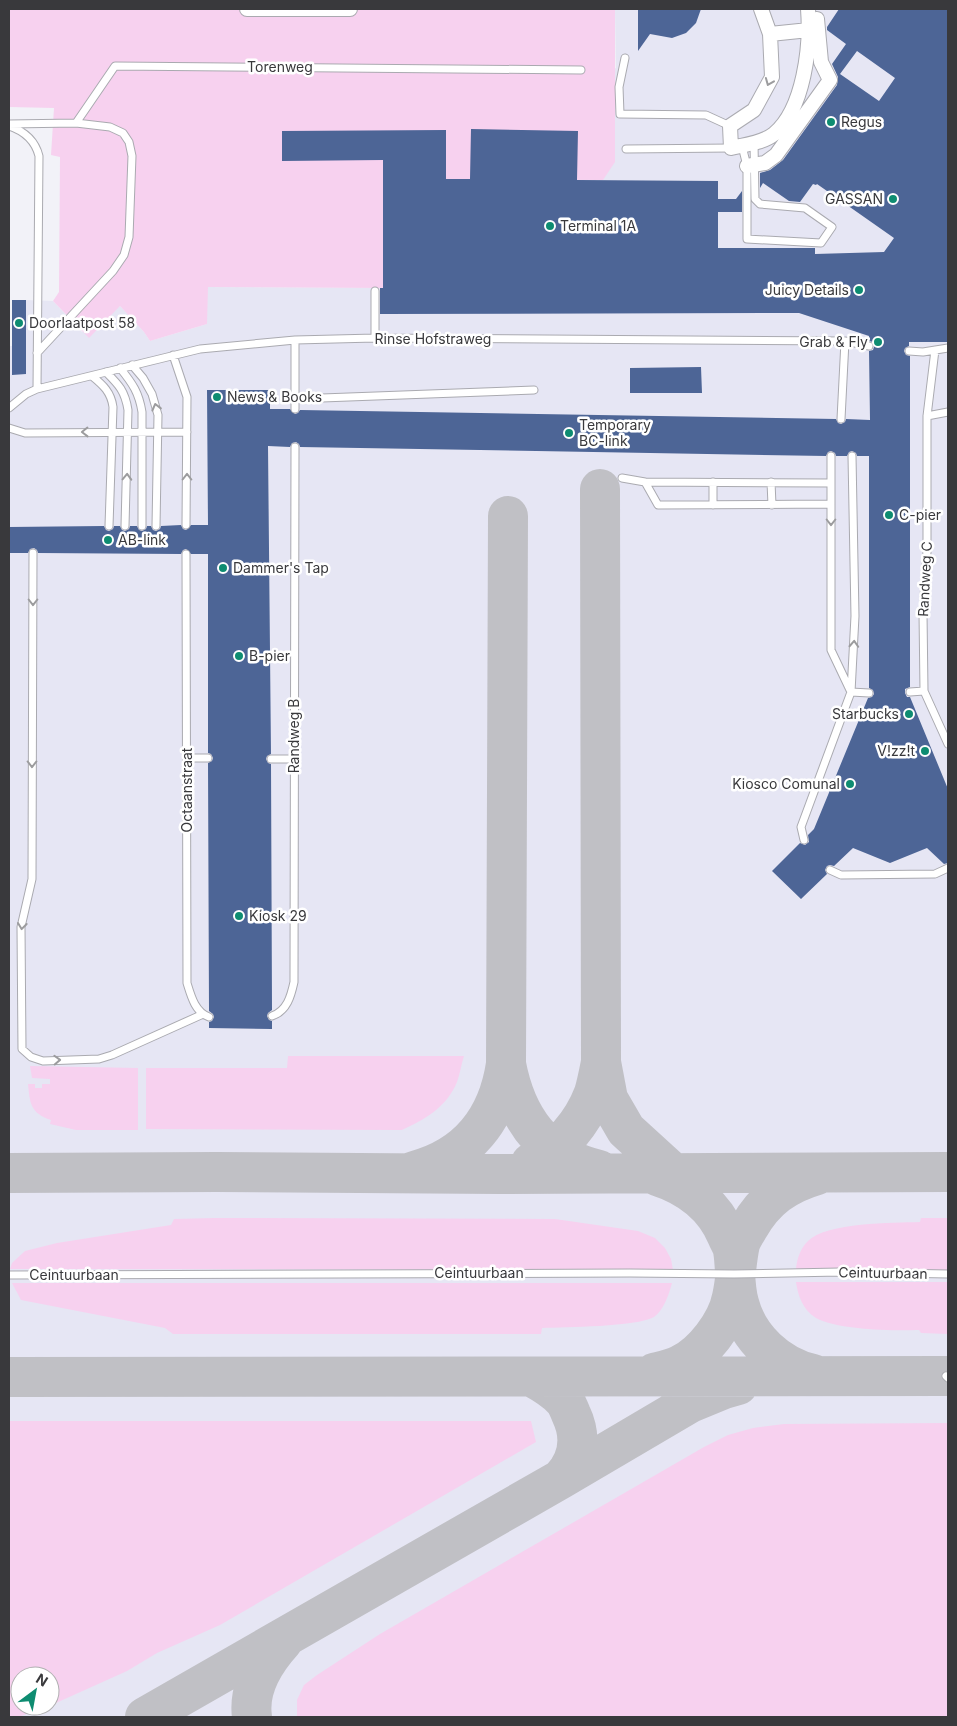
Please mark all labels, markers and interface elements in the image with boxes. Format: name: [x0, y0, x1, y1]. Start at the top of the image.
street label: Torenweg: [247, 58, 313, 75]
one-way arrow: [765, 77, 775, 85]
place label: Regus: [841, 113, 882, 130]
marker: Regus: [825, 116, 837, 128]
place label: GASSAN: [825, 190, 883, 207]
marker: GASSAN: [887, 193, 899, 205]
place label: Terminal 1A: [560, 217, 636, 234]
marker: Terminal 1A: [544, 220, 556, 232]
place label: Juicy Details: [765, 281, 849, 298]
marker: Juicy Details: [853, 284, 865, 296]
place label: Doorlaatpost 58: [29, 314, 135, 331]
marker: Doorlaatpost 58: [13, 317, 25, 329]
street label: Rinse Hofstraweg: [375, 330, 491, 347]
place label: Grab & Fly: [799, 333, 868, 350]
marker: Grab & Fly: [872, 336, 884, 348]
place label: News & Books: [227, 388, 322, 405]
marker: News & Books: [211, 391, 223, 403]
one-way arrow: [151, 404, 161, 412]
place label: Temporary BC-link: [579, 416, 651, 449]
one-way arrow: [81, 427, 89, 438]
marker: Temporary BC-link: [563, 427, 575, 439]
one-way arrow: [182, 472, 192, 480]
one-way arrow: [121, 473, 132, 481]
place label: C-pier: [899, 506, 941, 523]
marker: C-pier: [883, 509, 895, 521]
one-way arrow: [826, 518, 836, 526]
place label: AB-link: [118, 531, 166, 548]
marker: AB-link: [102, 534, 114, 546]
street label: Randweg C: [914, 541, 935, 617]
place label: Dammer's Tap: [233, 559, 329, 576]
marker: Dammer's Tap: [217, 562, 229, 574]
one-way arrow: [28, 598, 38, 606]
one-way arrow: [848, 640, 859, 648]
place label: B-pier: [249, 647, 290, 664]
marker: B-pier: [233, 650, 245, 662]
street label: Randweg B: [285, 699, 302, 773]
place label: Starbucks: [832, 705, 899, 722]
marker: Starbucks: [903, 708, 915, 720]
place label: V!zz!t: [877, 742, 915, 759]
marker: V!zz!t: [919, 745, 931, 757]
street label: Octaanstraat: [178, 747, 195, 832]
one-way arrow: [27, 761, 37, 769]
place label: Kiosco Comunal: [732, 775, 840, 792]
marker: Kiosco Comunal: [844, 778, 856, 790]
place label: Kiosk 29: [249, 907, 307, 924]
marker: Kiosk 29: [233, 910, 245, 922]
one-way arrow: [17, 922, 28, 930]
one-way arrow: [54, 1055, 62, 1066]
street label: Ceintuurbaan: [838, 1263, 928, 1282]
street label: Ceintuurbaan: [434, 1264, 524, 1281]
street label: Ceintuurbaan: [29, 1266, 119, 1283]
north arrow: [10, 1666, 60, 1716]
text: N: [33, 1670, 51, 1690]

